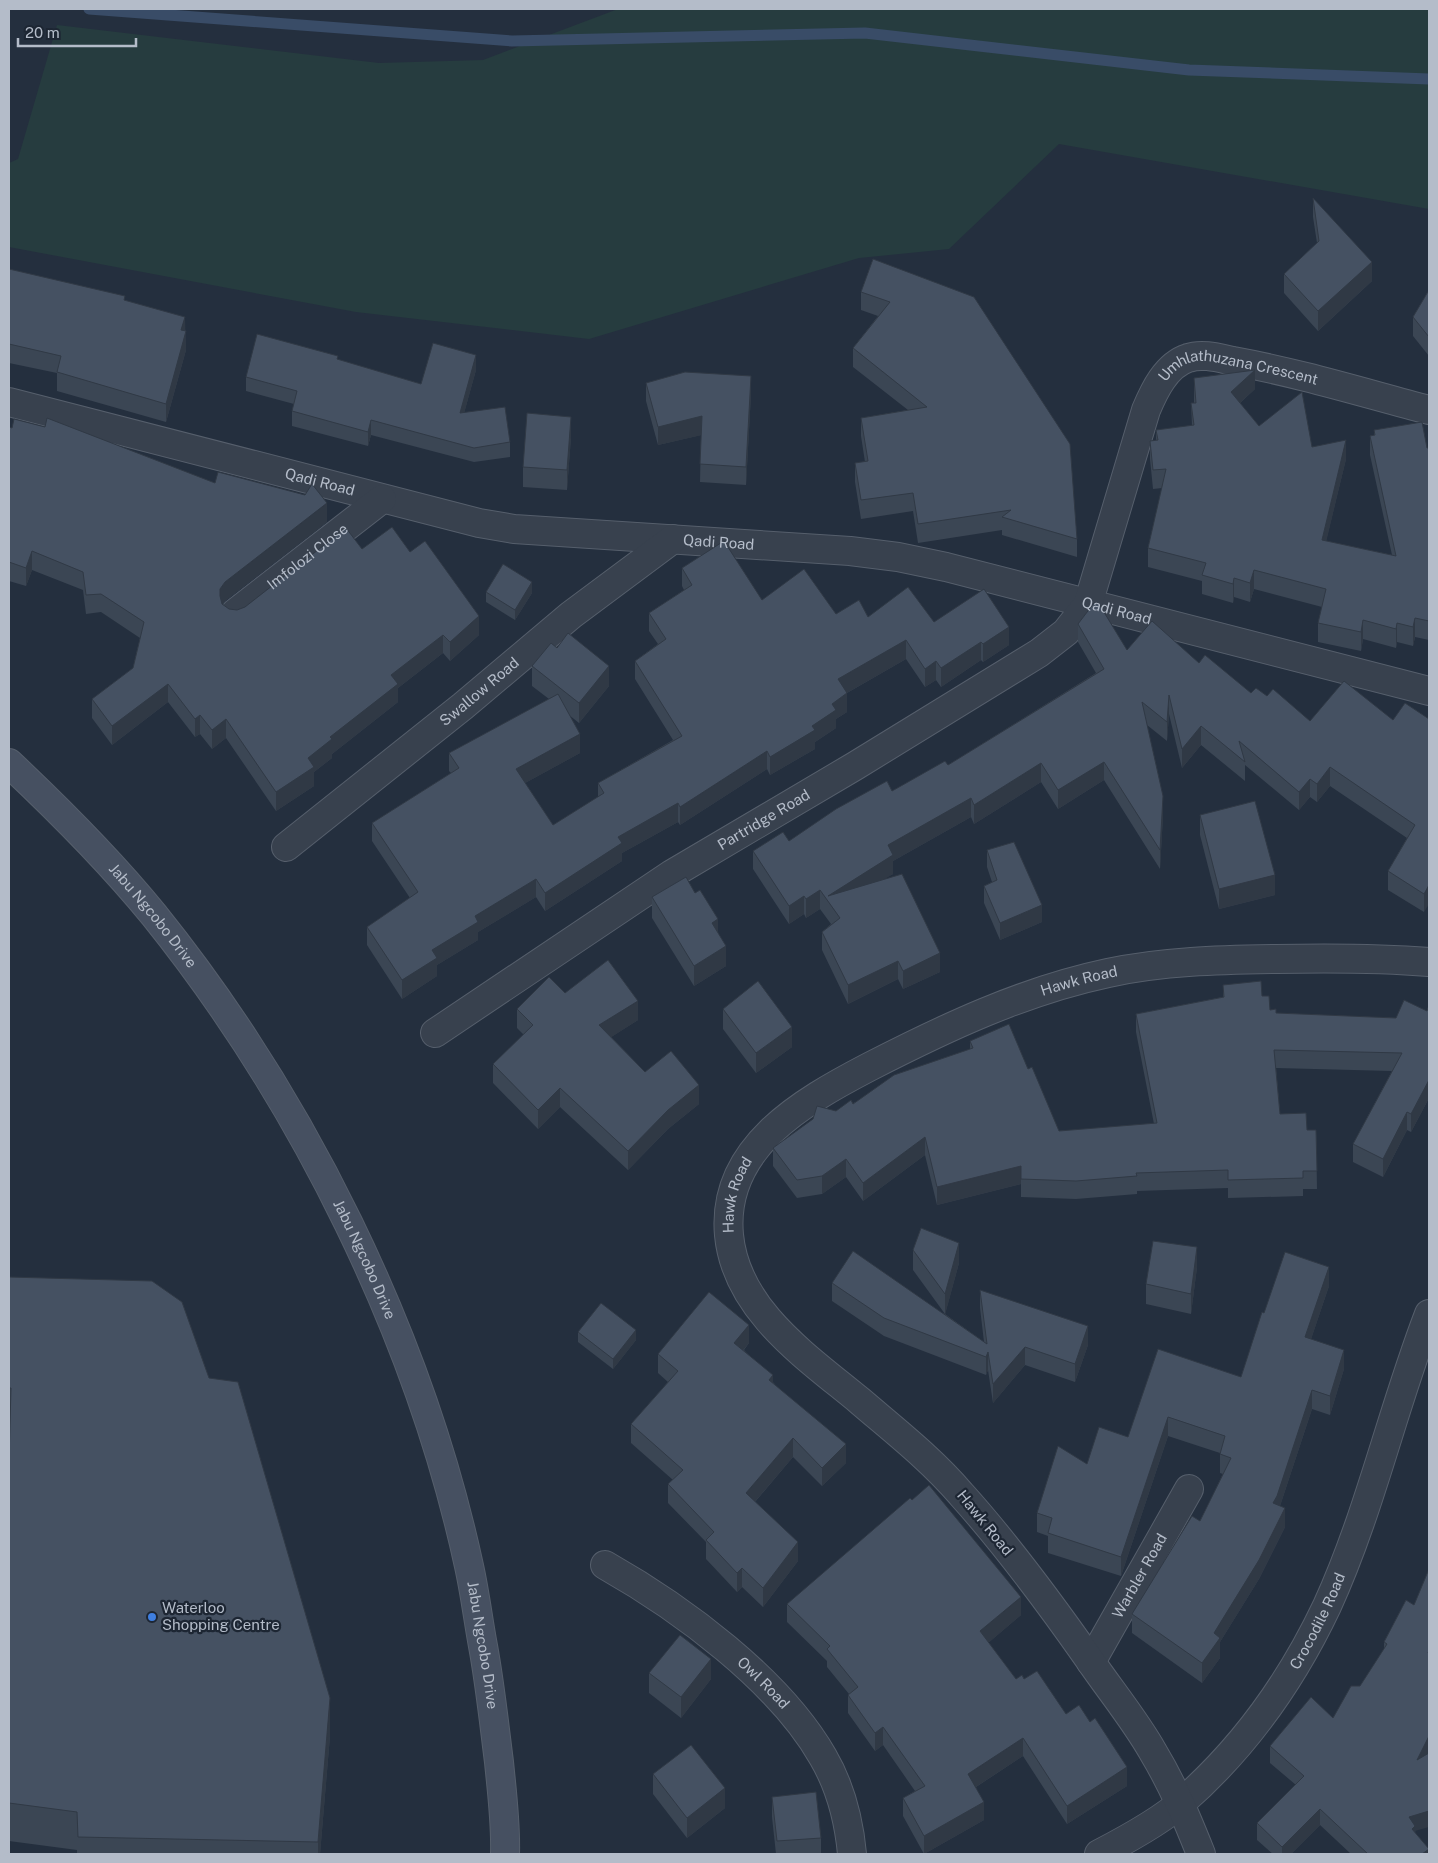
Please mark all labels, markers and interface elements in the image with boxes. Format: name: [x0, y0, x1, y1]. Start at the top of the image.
scale bar: [18, 15, 135, 47]
text: 20 m: [25, 24, 60, 41]
text: Umhlathuzana Crescent: [1155, 347, 1320, 388]
street label: Umhlathuzana Crescent: [1157, 374, 1325, 394]
street label: Qadi Road: [283, 464, 357, 499]
street label: Imfolozi Close: [264, 520, 351, 593]
street label: Qadi Road: [683, 531, 755, 553]
street label: Qadi Road: [1080, 593, 1153, 627]
street label: Swallow Road: [436, 654, 522, 729]
street label: Partridge Road: [714, 786, 813, 853]
street label: Jabu Ngcobo Drive: [106, 860, 200, 971]
street label: Hawk Road: [1038, 962, 1119, 999]
street label: Hawk Road: [719, 1154, 755, 1233]
street label: Jabu Ngcobo Drive: [330, 1197, 399, 1321]
street label: Hawk Road: [954, 1487, 1017, 1559]
street label: Warbler Road: [1109, 1530, 1170, 1621]
street label: Crocodile Road: [1286, 1570, 1348, 1672]
street label: Jabu Ngcobo Drive: [464, 1580, 501, 1710]
place label: Waterloo Shopping Centre: [162, 1599, 280, 1633]
marker: Waterloo Shopping Centre: [146, 1611, 158, 1623]
street label: Owl Road: [734, 1653, 793, 1712]

